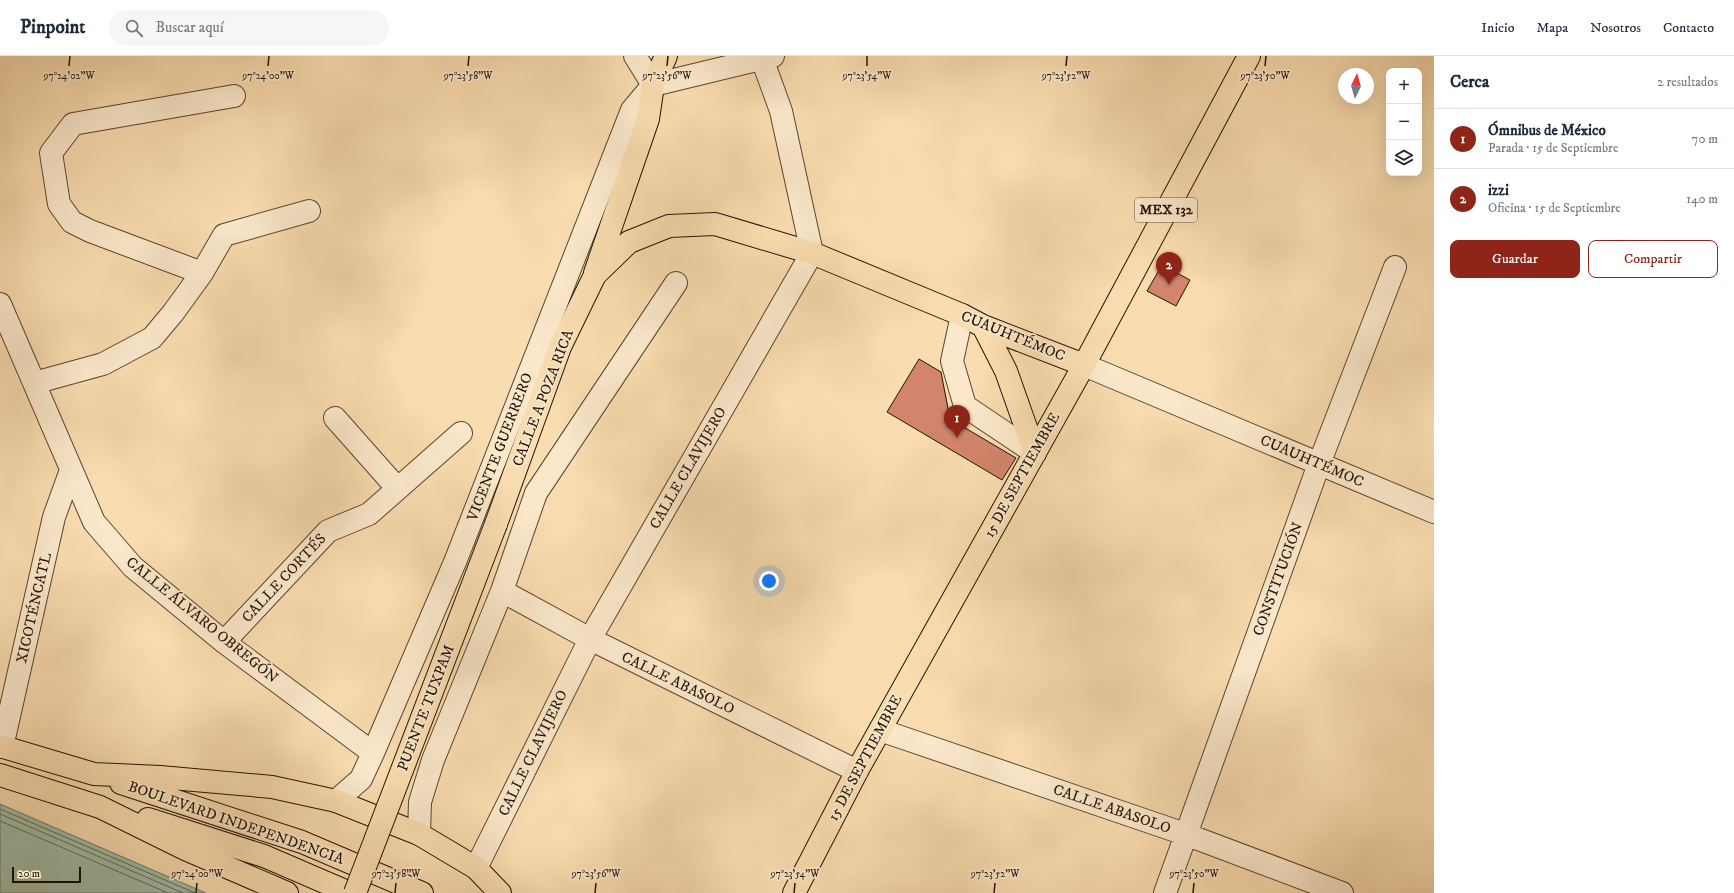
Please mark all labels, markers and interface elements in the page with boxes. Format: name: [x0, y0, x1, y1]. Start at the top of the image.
search box: [109, 10, 389, 46]
text: Pinpoint: [20, 16, 85, 39]
icon: search: [123, 17, 145, 39]
text: Buscar aquí: [155, 18, 224, 37]
text: Inicio: [1481, 19, 1514, 37]
text: Mapa: [1536, 19, 1568, 37]
text: Nosotros: [1590, 19, 1641, 37]
text: Contacto: [1663, 19, 1714, 37]
north arrow: [1338, 68, 1374, 104]
map controls: [1386, 68, 1422, 176]
button: +: [1386, 68, 1422, 104]
text: 97°24'02"W: [42, 70, 95, 82]
text: 97°24'00"W: [241, 70, 295, 82]
text: 97°23'58"W: [443, 70, 493, 82]
text: 97°23'56"W: [642, 70, 692, 82]
text: 97°23'54"W: [842, 70, 892, 82]
text: 97°23'52"W: [1041, 70, 1091, 82]
text: 97°23'50"W: [1239, 70, 1290, 82]
text: Cerca: [1450, 71, 1489, 93]
text: 2 resultados: [1657, 74, 1718, 90]
button: −: [1386, 104, 1422, 140]
text: Ómnibus de México: [1488, 121, 1606, 140]
text: 1: [1461, 131, 1465, 147]
text: 70 m: [1692, 131, 1718, 147]
button: layers: [1386, 140, 1422, 176]
text: Parada · 15 de Septiembre: [1488, 140, 1618, 156]
text: izzi: [1488, 181, 1509, 200]
text: 2: [1460, 191, 1466, 207]
text: 140 m: [1686, 191, 1718, 207]
road number: MEX 132: [1135, 198, 1197, 222]
text: Oficina · 15 de Septiembre: [1488, 200, 1621, 216]
button: Guardar: [1450, 240, 1580, 278]
button: Compartir: [1588, 240, 1718, 278]
pin: 2: [1156, 252, 1182, 285]
street label: CUAUHTÉMOC: [958, 306, 1068, 366]
street label: CALLE A POZA RICA: [508, 326, 578, 469]
street label: VICENTE GUERRERO: [463, 370, 537, 525]
street label: CALLE CLAVIJERO: [645, 404, 731, 532]
pin: 1: [944, 405, 970, 438]
street label: 15 DE SEPTIEMBRE: [980, 409, 1064, 541]
street label: CUAUHTÉMOC: [1257, 431, 1367, 491]
street label: CONSTITUCIÓN: [1249, 520, 1307, 638]
street label: CALLE CORTÉS: [238, 529, 330, 627]
street label: XICOTÉNCATL: [12, 551, 56, 665]
street label: CALLE ÁLVARO OBREGÓN: [122, 552, 283, 687]
your location: [759, 571, 779, 591]
street label: PUENTE TUXPAM: [393, 642, 459, 774]
street label: CALLE ABASOLO: [618, 647, 738, 719]
street label: CALLE CLAVIJERO: [494, 687, 572, 819]
street label: 15 DE SEPTIEMBRE: [824, 691, 906, 824]
street label: BOULEVARD INDEPENDENCIA: [126, 777, 347, 869]
street label: CALLE ABASOLO: [1051, 780, 1173, 838]
scale bar: [12, 865, 81, 884]
text: 20 m: [18, 867, 40, 881]
text: 97°24'00"W: [170, 868, 224, 880]
text: 97°23'58"W: [371, 868, 421, 880]
text: 97°23'56"W: [571, 868, 621, 880]
text: 97°23'54"W: [770, 868, 820, 880]
text: 97°23'52"W: [970, 868, 1020, 880]
text: 97°23'50"W: [1168, 868, 1219, 880]

